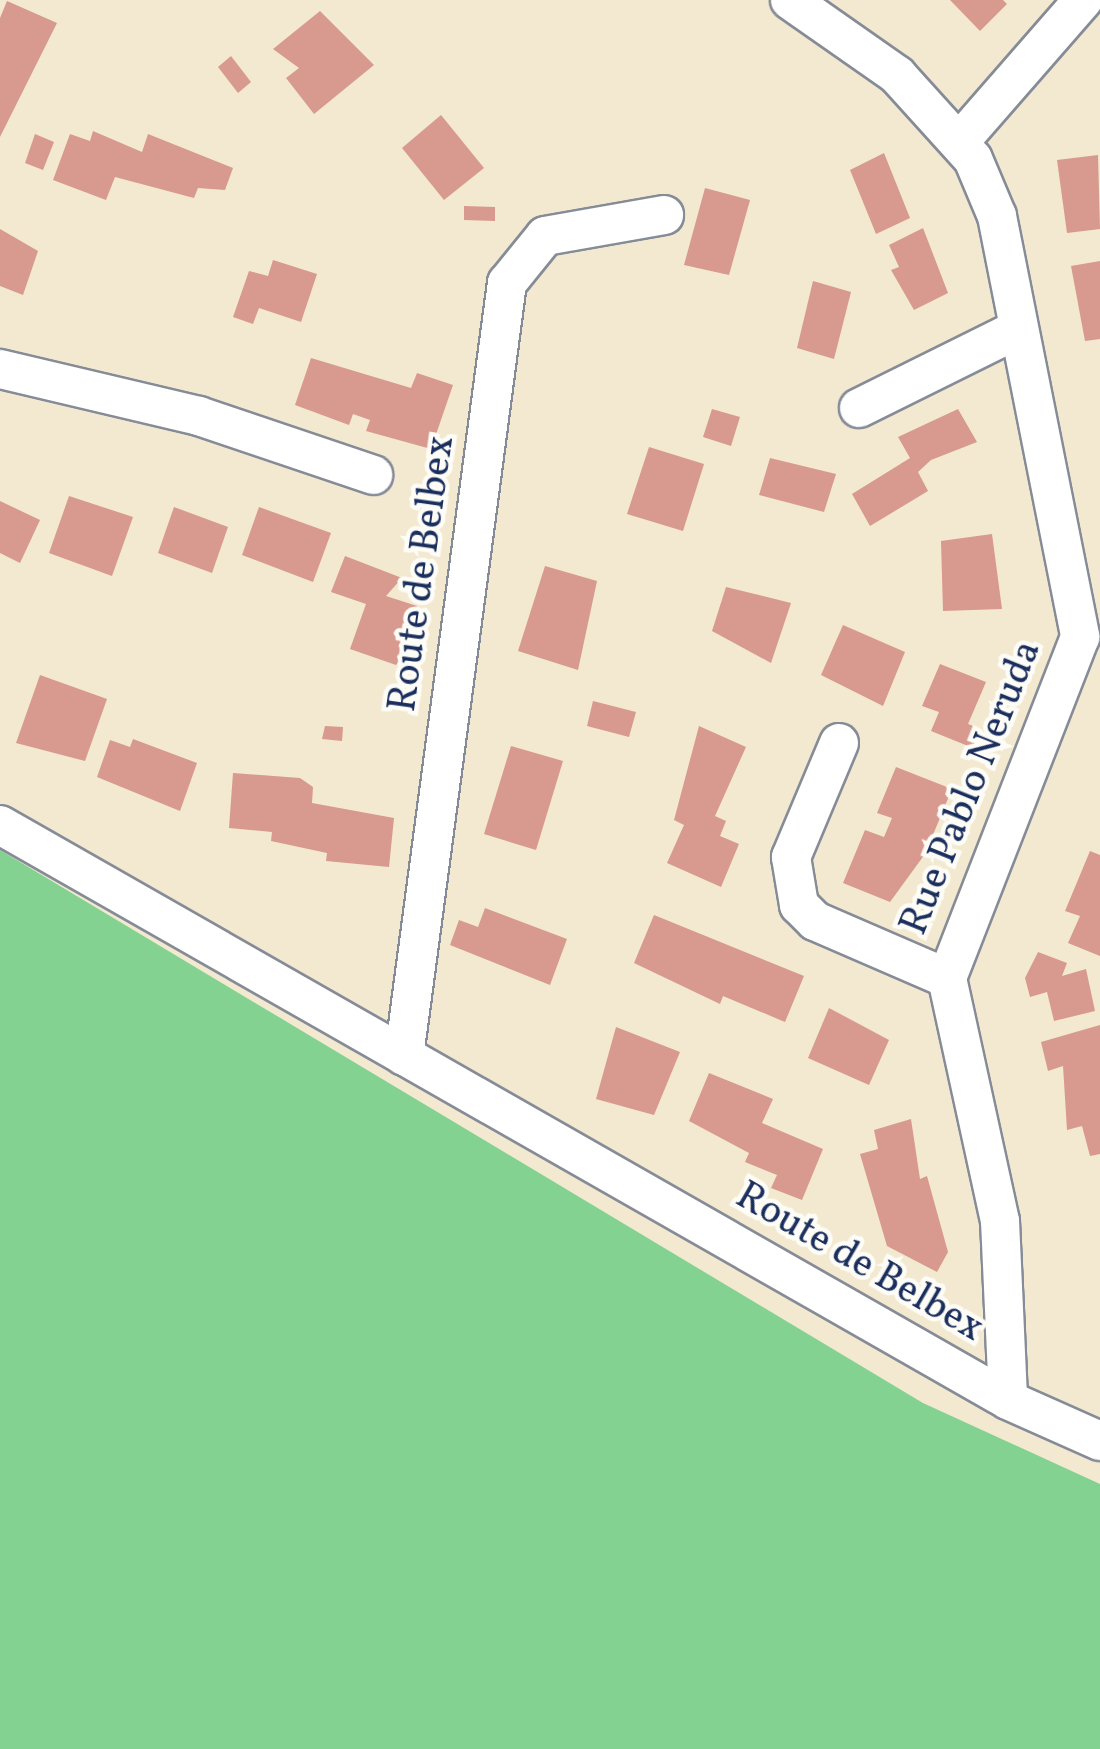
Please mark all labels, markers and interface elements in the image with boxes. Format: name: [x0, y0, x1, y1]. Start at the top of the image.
street label: Route de Belbex: [380, 433, 466, 715]
street label: Rue Pablo Neruda: [891, 634, 1053, 942]
street label: Route de Belbex: [727, 1173, 991, 1353]

